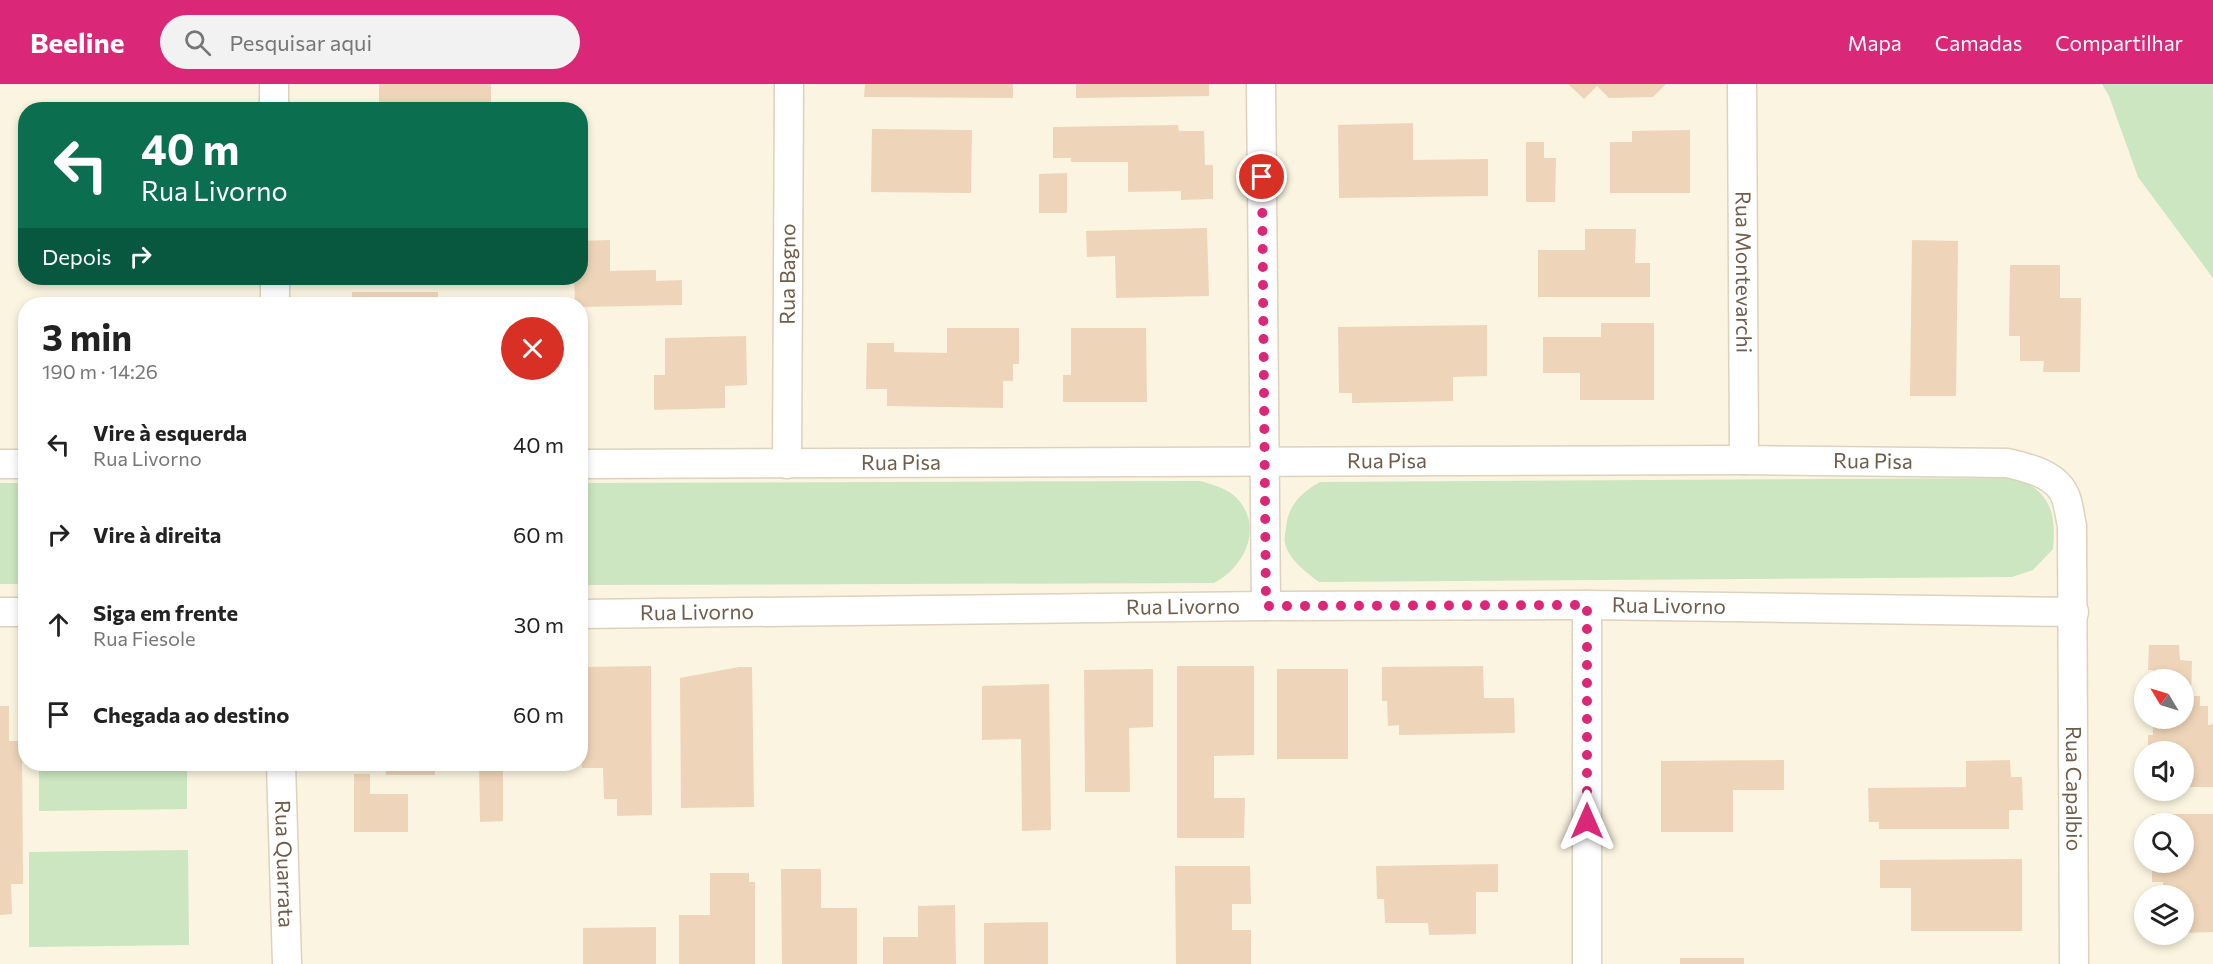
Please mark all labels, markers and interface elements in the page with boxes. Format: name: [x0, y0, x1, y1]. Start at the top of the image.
search box: [160, 15, 580, 69]
text: Beeline: [30, 25, 124, 59]
icon: search: [181, 26, 214, 59]
text: Pesquisar aqui: [229, 29, 372, 56]
text: Mapa: [1848, 30, 1902, 55]
text: Camadas: [1935, 30, 2022, 55]
text: Compartilhar: [2055, 30, 2183, 55]
text: 40 m: [141, 122, 239, 174]
icon: left: [42, 126, 120, 204]
pin: [1236, 151, 1287, 202]
icon: arrive: [1245, 160, 1278, 193]
text: Rua Livorno: [141, 174, 288, 207]
street label: Rua Montevarchi: [1732, 191, 1757, 353]
street label: Rua Bagno: [774, 223, 799, 325]
icon: right: [124, 240, 157, 273]
text: Depois: [42, 243, 112, 270]
text: 3 min: [42, 314, 132, 358]
button: close: [501, 317, 564, 380]
text: 190 m · 14:26: [42, 359, 158, 383]
text: Vire à esquerda: [93, 419, 247, 446]
icon: left: [42, 428, 75, 461]
text: 40 m: [513, 431, 564, 458]
text: Rua Livorno: [93, 446, 202, 470]
street label: Rua Pisa: [1347, 447, 1427, 472]
street label: Rua Pisa: [1833, 447, 1913, 473]
street label: Rua Pisa: [861, 449, 941, 474]
icon: right: [42, 518, 75, 551]
text: Vire à direita: [93, 521, 221, 548]
text: 60 m: [513, 521, 564, 548]
street label: Rua Livorno: [1612, 591, 1726, 618]
street label: Rua Livorno: [1126, 592, 1240, 619]
street label: Rua Livorno: [640, 598, 754, 624]
text: Siga em frente: [93, 599, 238, 626]
icon: ahead: [42, 608, 75, 641]
text: 30 m: [514, 611, 564, 638]
text: Rua Fiesole: [93, 626, 196, 650]
north arrow: [2134, 669, 2194, 729]
map controls: [2134, 669, 2194, 945]
icon: arrive: [42, 698, 75, 731]
text: Chegada ao destino: [93, 701, 289, 728]
text: 60 m: [513, 701, 564, 728]
street label: Rua Capalbio: [2062, 726, 2087, 851]
button: sound: [2134, 741, 2194, 801]
position arrow: [1555, 789, 1619, 853]
street label: Rua Quarrata: [271, 800, 300, 928]
button: search: [2134, 813, 2194, 873]
button: layers: [2134, 885, 2194, 945]

